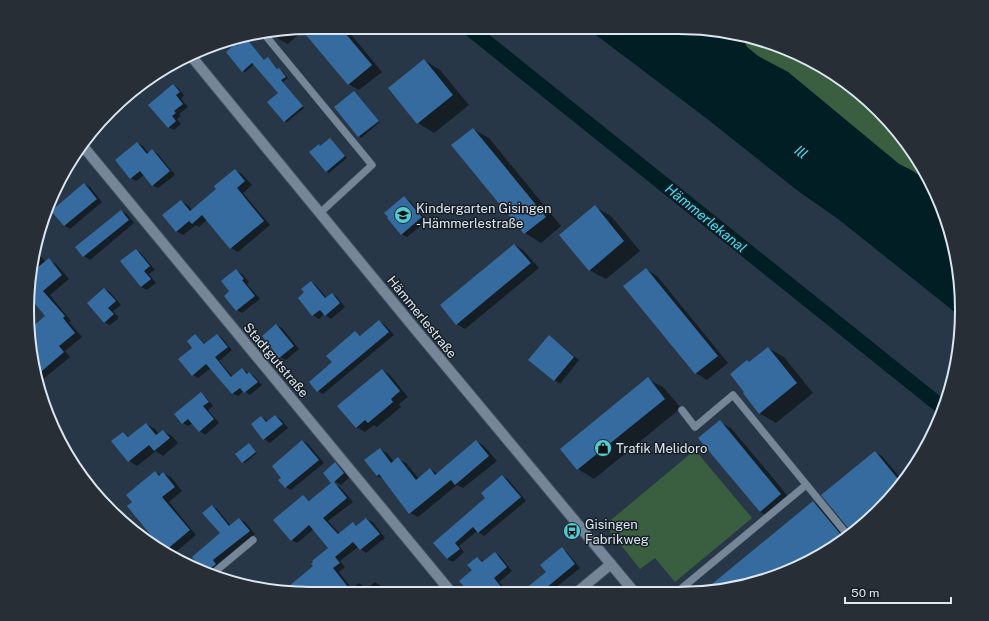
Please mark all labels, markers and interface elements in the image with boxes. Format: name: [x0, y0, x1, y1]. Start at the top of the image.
water label: Ill: [791, 142, 811, 162]
water label: Hämmerlekanal: [662, 180, 750, 256]
place label: Kindergarten Gisingen - Hämmerlestraße: [416, 201, 551, 231]
school or university icon: Kindergarten Gisingen - Hämmerlestraße: [393, 205, 413, 225]
street label: Hämmerlestraße: [384, 273, 460, 361]
street label: Stadtgutstraße: [240, 320, 312, 400]
shop icon: Trafik Melidoro: [593, 438, 613, 458]
place label: Trafik Melidoro: [616, 441, 707, 456]
place label: Gisingen Fabrikweg: [585, 517, 649, 547]
bus stop icon: Gisingen Fabrikweg: [562, 521, 582, 541]
scale bar: [845, 579, 951, 605]
text: 50 m: [851, 586, 879, 600]

